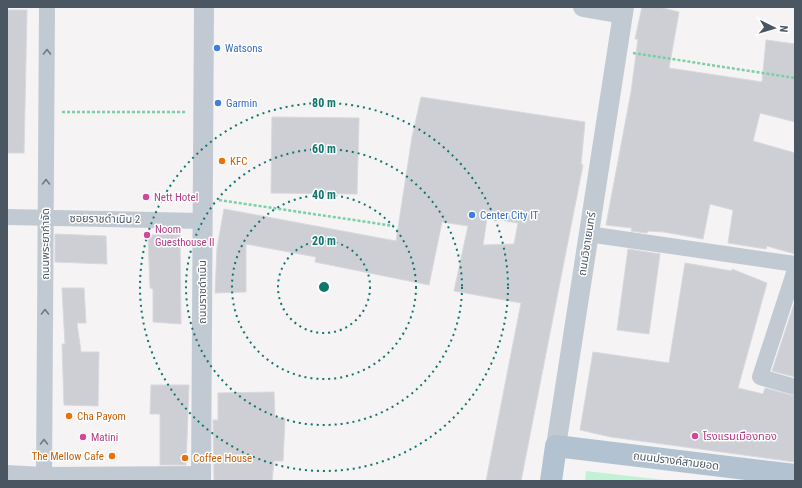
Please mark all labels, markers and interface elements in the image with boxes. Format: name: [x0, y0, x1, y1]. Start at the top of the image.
north arrow: [754, 8, 794, 48]
text: N: [777, 25, 790, 33]
place label: Watsons: [225, 42, 263, 55]
marker: Watsons: [212, 43, 222, 53]
one-way arrow: [43, 49, 51, 55]
text: 80 m: [312, 96, 336, 110]
place label: Garmin: [226, 97, 257, 110]
marker: Garmin: [213, 98, 223, 108]
text: 60 m: [312, 142, 336, 156]
place label: KFC: [230, 155, 248, 168]
marker: KFC: [217, 156, 227, 166]
one-way arrow: [42, 179, 50, 185]
text: 40 m: [312, 188, 336, 202]
place label: Nett Hotel: [154, 191, 198, 204]
marker: Nett Hotel: [141, 192, 151, 202]
street label: ถนนพระยากำจัด: [39, 208, 52, 280]
place label: Center City IT: [480, 209, 539, 222]
marker: Center City IT: [467, 210, 477, 220]
street label: ถนนวิชาเยนทร์: [576, 211, 599, 277]
street label: ซอยราชดำเนิน 2: [70, 212, 140, 226]
place label: Noom Guesthouse II: [155, 223, 215, 249]
marker: Noom Guesthouse II: [142, 230, 152, 240]
text: 20 m: [312, 234, 336, 248]
street label: ถนนราชดำเนิน: [196, 260, 209, 324]
centre of rings: [317, 280, 331, 294]
one-way arrow: [41, 309, 49, 315]
place label: Cha Payom: [77, 410, 126, 423]
marker: Cha Payom: [64, 411, 74, 421]
place label: โรงแรมเมืองทอง: [703, 430, 777, 443]
place label: Matini: [91, 431, 118, 444]
marker: โรงแรมเมืองทอง: [690, 431, 700, 441]
marker: Matini: [78, 432, 88, 442]
one-way arrow: [40, 439, 48, 445]
street label: ถนนปรางค์สามยอด: [632, 449, 720, 473]
place label: The Mellow Cafe: [32, 450, 104, 463]
marker: The Mellow Cafe: [107, 451, 117, 461]
place label: Coffee House: [193, 452, 252, 465]
marker: Coffee House: [180, 453, 190, 463]

